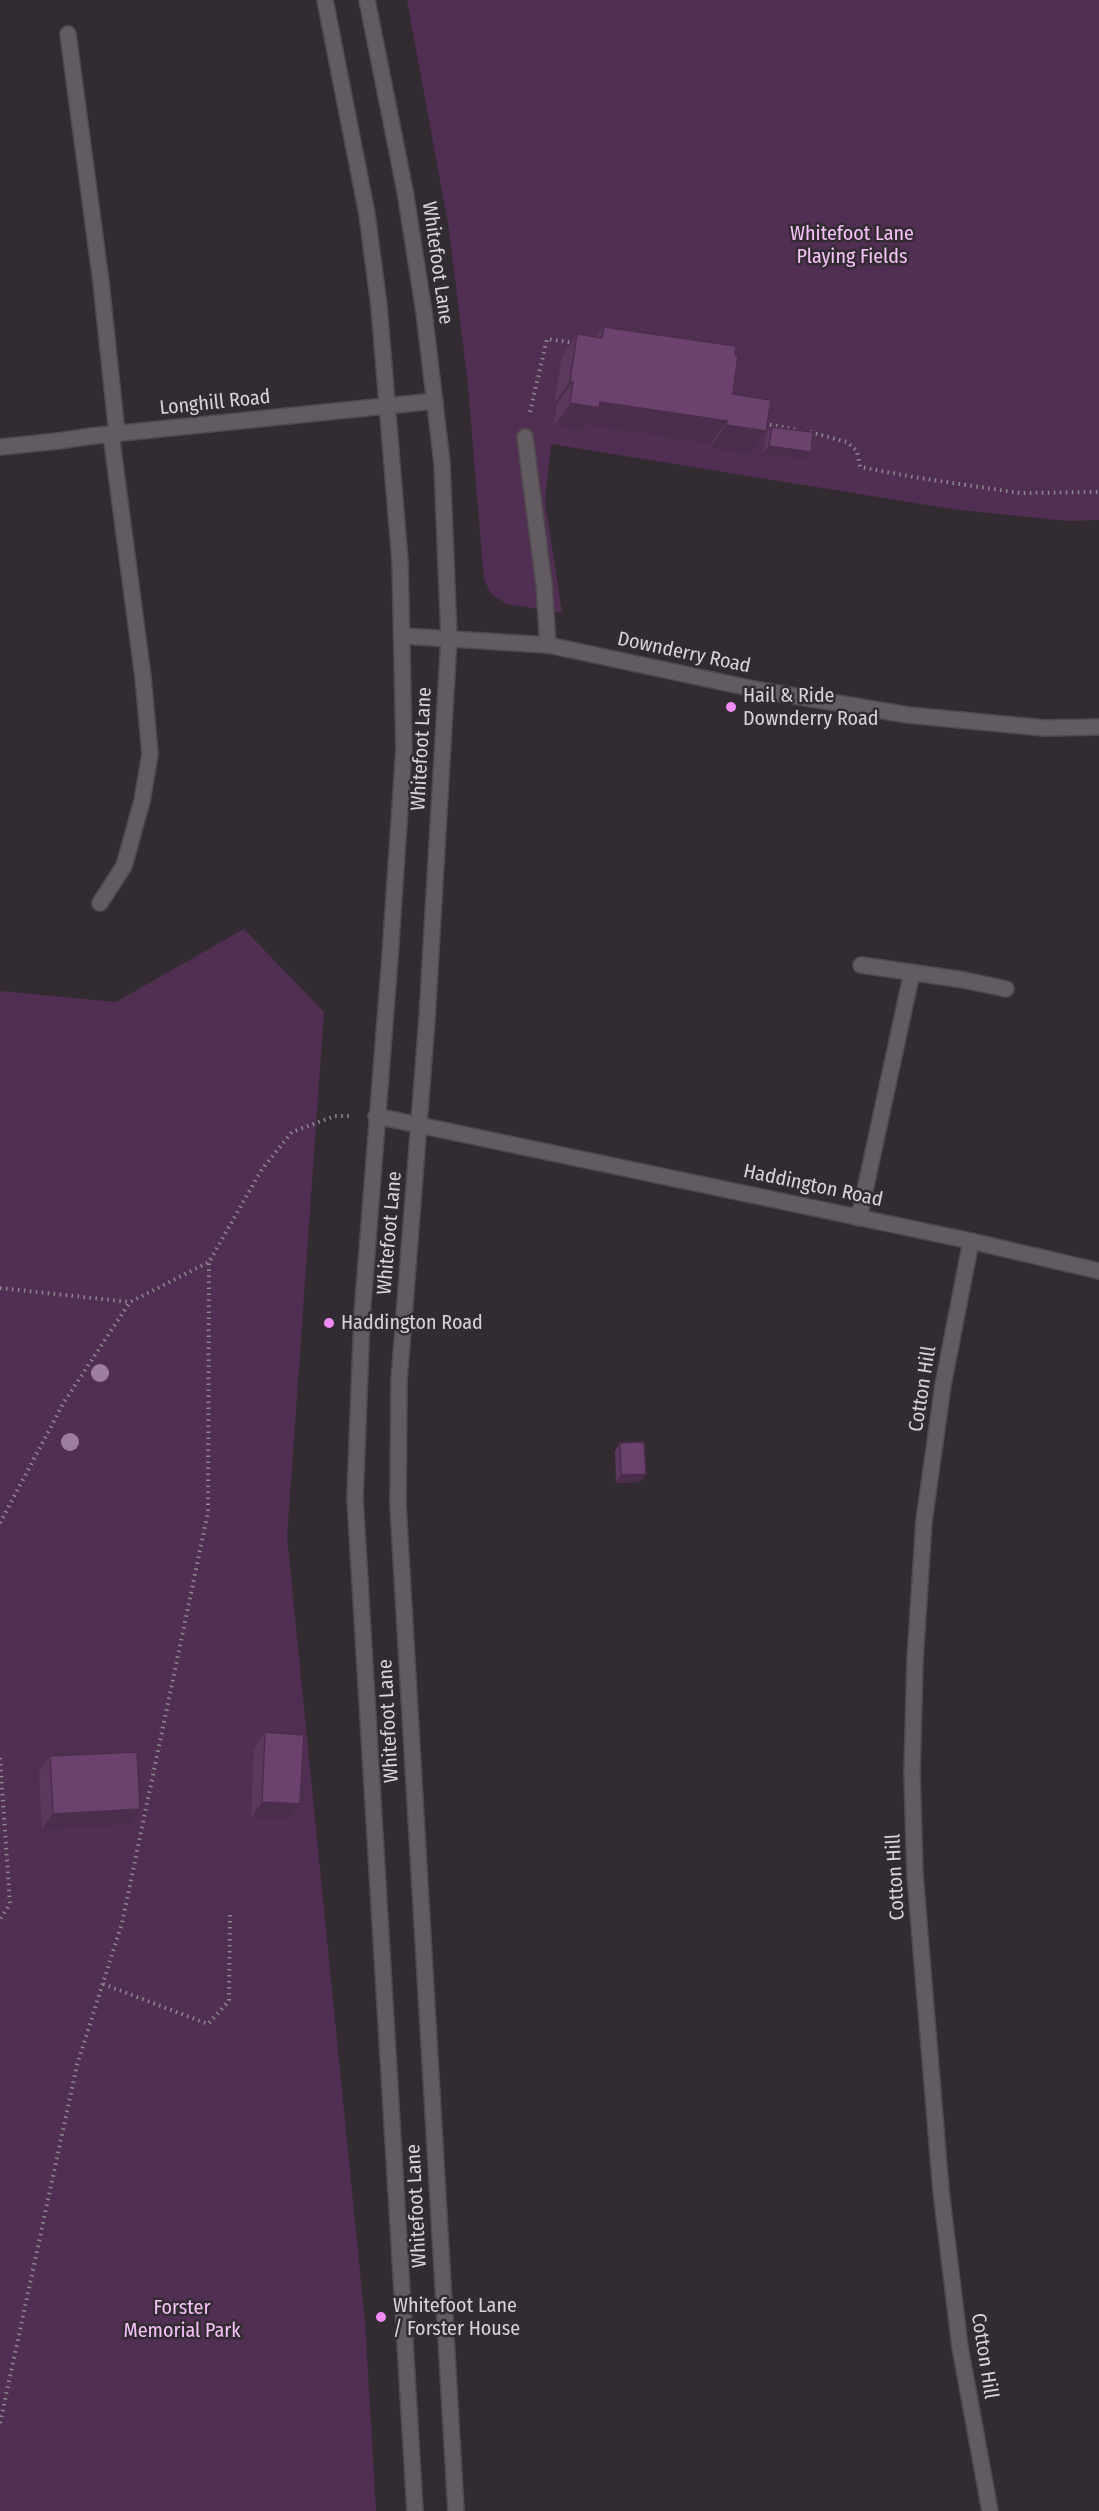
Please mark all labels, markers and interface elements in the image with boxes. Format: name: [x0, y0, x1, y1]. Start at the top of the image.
street label: Whitefoot Lane: [417, 200, 457, 326]
park label: Whitefoot Lane Playing Fields: [790, 222, 914, 269]
street label: Longhill Road: [158, 385, 272, 421]
street label: Downderry Road: [615, 627, 753, 679]
place label: Hail & Ride Downderry Road: [743, 684, 878, 731]
street label: Whitefoot Lane: [407, 687, 437, 811]
marker: Hail & Ride Downderry Road: [724, 700, 738, 714]
street label: Haddington Road: [741, 1160, 885, 1212]
street label: Whitefoot Lane: [373, 1170, 407, 1296]
place label: Haddington Road: [341, 1311, 483, 1335]
marker: Haddington Road: [322, 1316, 336, 1330]
street label: Cotton Hill: [904, 1344, 942, 1434]
street label: Whitefoot Lane: [374, 1659, 404, 1783]
street label: Cotton Hill: [882, 1833, 910, 1921]
street label: Whitefoot Lane: [402, 2144, 432, 2268]
place label: Whitefoot Lane / Forster House: [393, 2294, 520, 2341]
park label: Forster Memorial Park: [123, 2296, 241, 2343]
marker: Whitefoot Lane / Forster House: [374, 2310, 388, 2324]
street label: Cotton Hill: [965, 2311, 1003, 2401]

